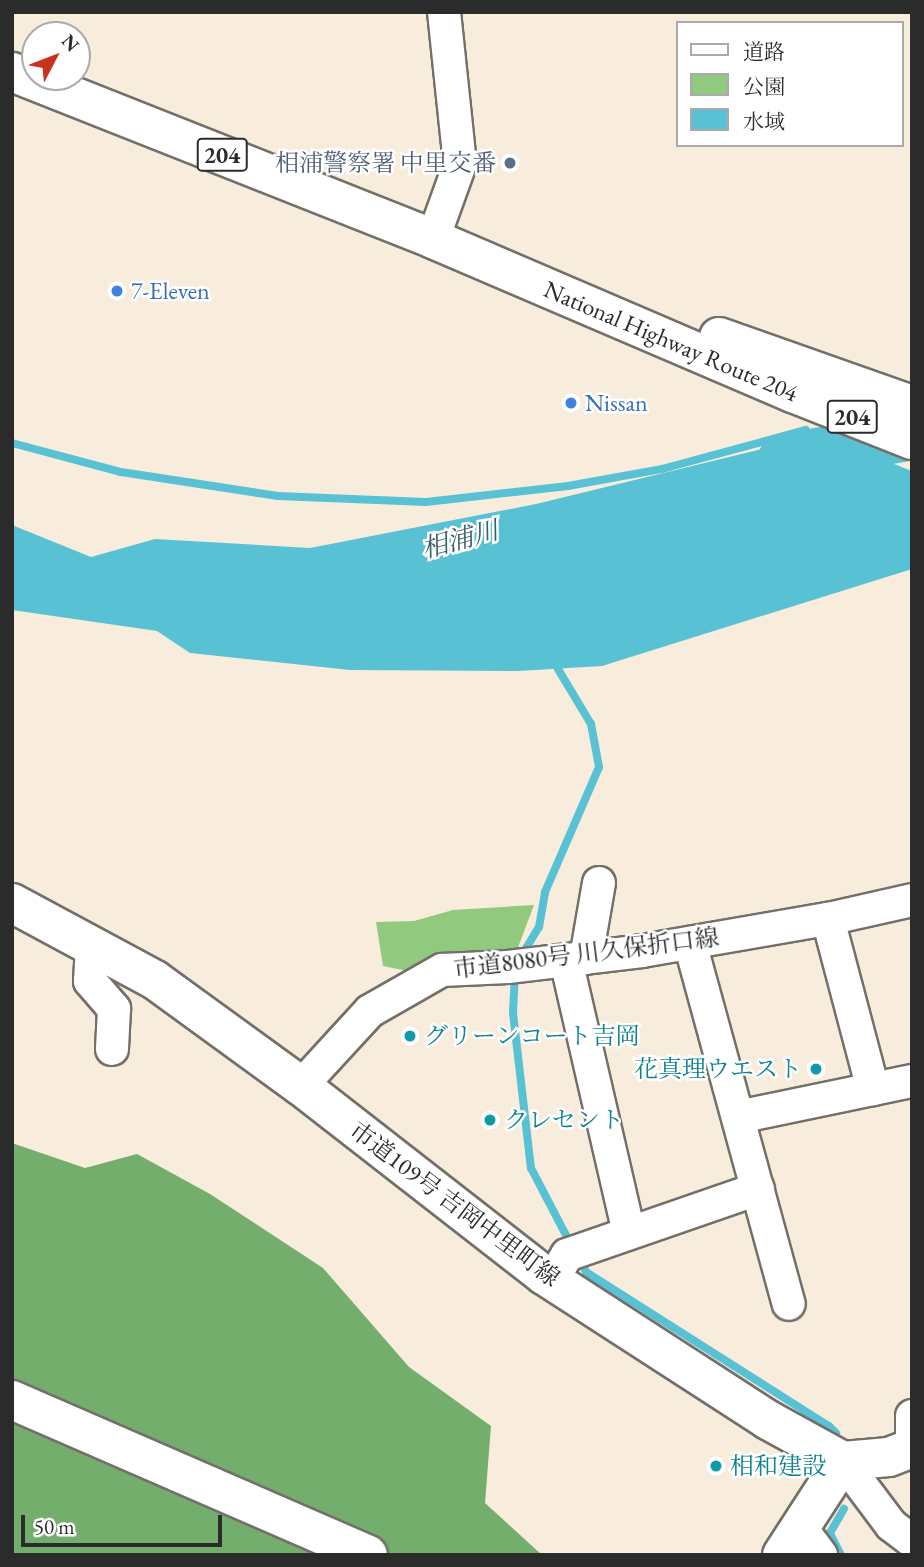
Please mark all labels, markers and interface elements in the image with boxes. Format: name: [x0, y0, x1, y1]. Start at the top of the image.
north arrow: [21, 21, 91, 91]
legend: [676, 21, 903, 147]
text: N: [56, 29, 85, 57]
text: 道路: [743, 38, 785, 65]
text: 公園: [743, 73, 785, 100]
text: 水域: [743, 108, 785, 135]
road number: 204: [196, 136, 248, 174]
place label: 相浦警察署 中里交番: [275, 149, 496, 177]
marker: 相浦警察署 中里交番: [502, 155, 518, 171]
street label: National Highway Route 204: [540, 274, 802, 408]
place label: 7-Eleven: [131, 277, 210, 305]
marker: 7-Eleven: [109, 283, 125, 299]
place label: Nissan: [585, 389, 648, 417]
marker: Nissan: [563, 395, 579, 411]
road number: 204: [826, 398, 878, 436]
water label: 相浦川: [418, 515, 502, 565]
street label: 市道8080号 川久保折口線: [452, 922, 720, 984]
place label: グリーンコート吉岡: [424, 1022, 640, 1050]
marker: グリーンコート吉岡: [402, 1028, 418, 1044]
place label: 花真理ウエスト: [634, 1055, 802, 1083]
marker: 花真理ウエスト: [808, 1061, 824, 1077]
place label: クレセント: [504, 1106, 624, 1134]
marker: クレセント: [482, 1112, 498, 1128]
street label: 市道109号 吉岡中里町線: [344, 1116, 566, 1292]
place label: 相和建設: [730, 1452, 826, 1480]
marker: 相和建設: [708, 1458, 724, 1474]
scale bar: [24, 1500, 226, 1544]
text: 50 m: [34, 1513, 75, 1540]

